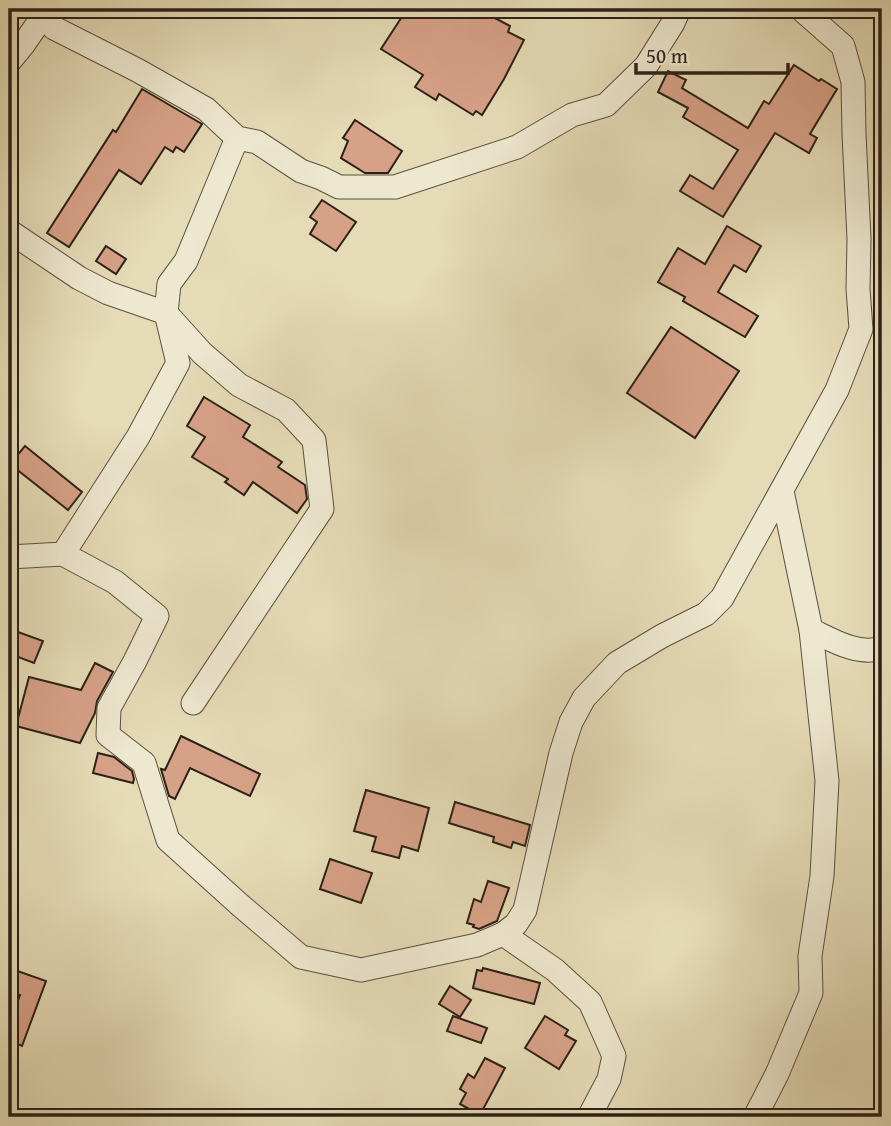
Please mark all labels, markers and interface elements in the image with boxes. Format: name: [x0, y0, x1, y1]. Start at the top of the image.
scale bar: [636, 32, 788, 76]
text: 50 m: [646, 40, 688, 71]

